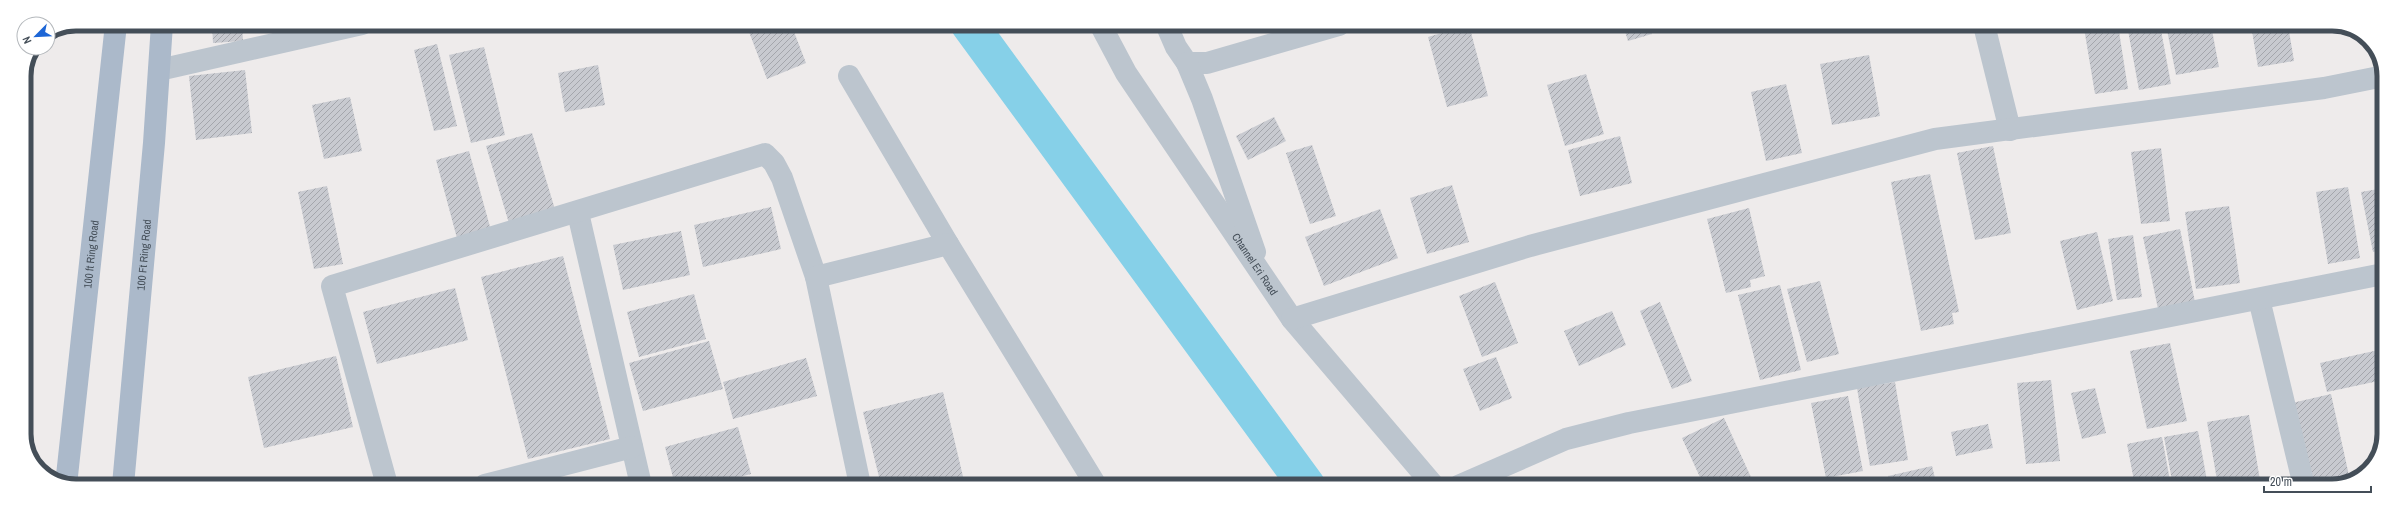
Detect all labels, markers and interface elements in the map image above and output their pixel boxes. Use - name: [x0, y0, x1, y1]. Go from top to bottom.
- north arrow: [16, 16, 56, 56]
- text: N: [19, 34, 35, 46]
- street label: 100 Ft Ring Road: [134, 219, 154, 291]
- street label: 100 ft Ring Road: [80, 220, 102, 289]
- street label: Channel Eri Road: [1229, 230, 1281, 298]
- scale bar: [2264, 468, 2371, 494]
- text: 20 m: [2270, 474, 2292, 490]

